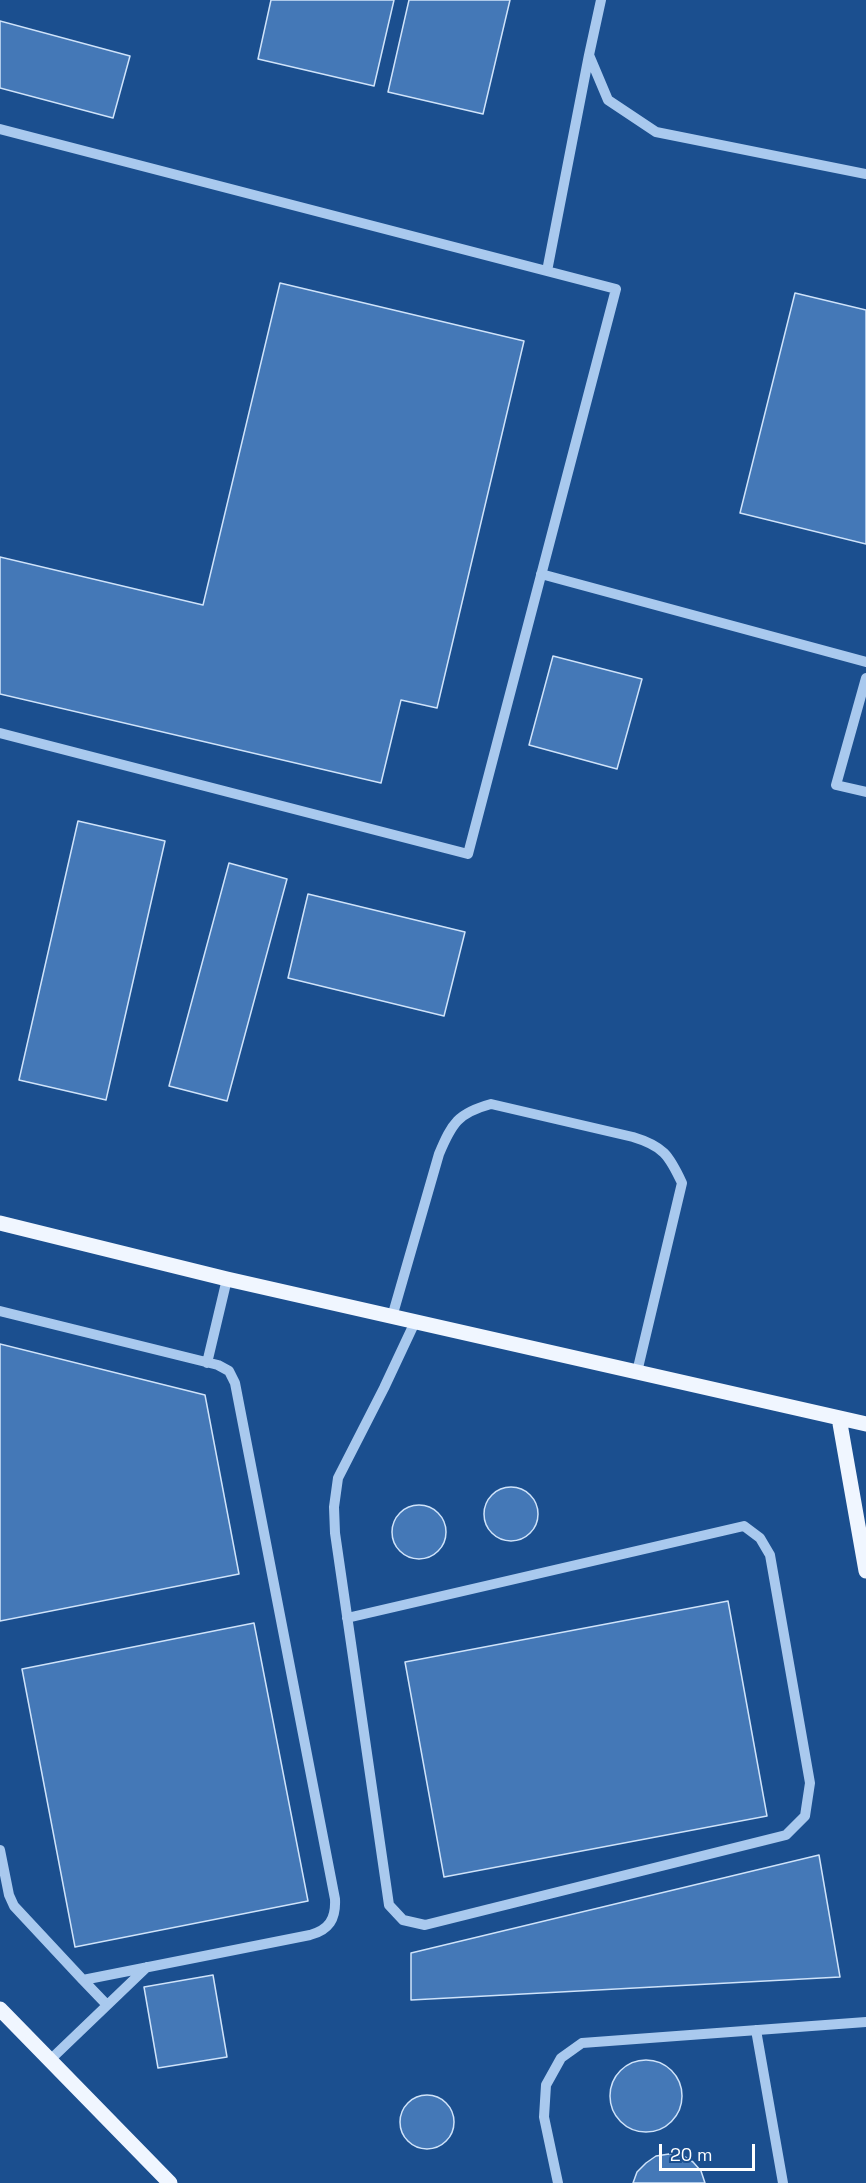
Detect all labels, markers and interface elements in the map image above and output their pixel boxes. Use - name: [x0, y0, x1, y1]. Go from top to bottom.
- scale bar: [662, 2132, 758, 2170]
- text: 20 m: [670, 2143, 713, 2166]

